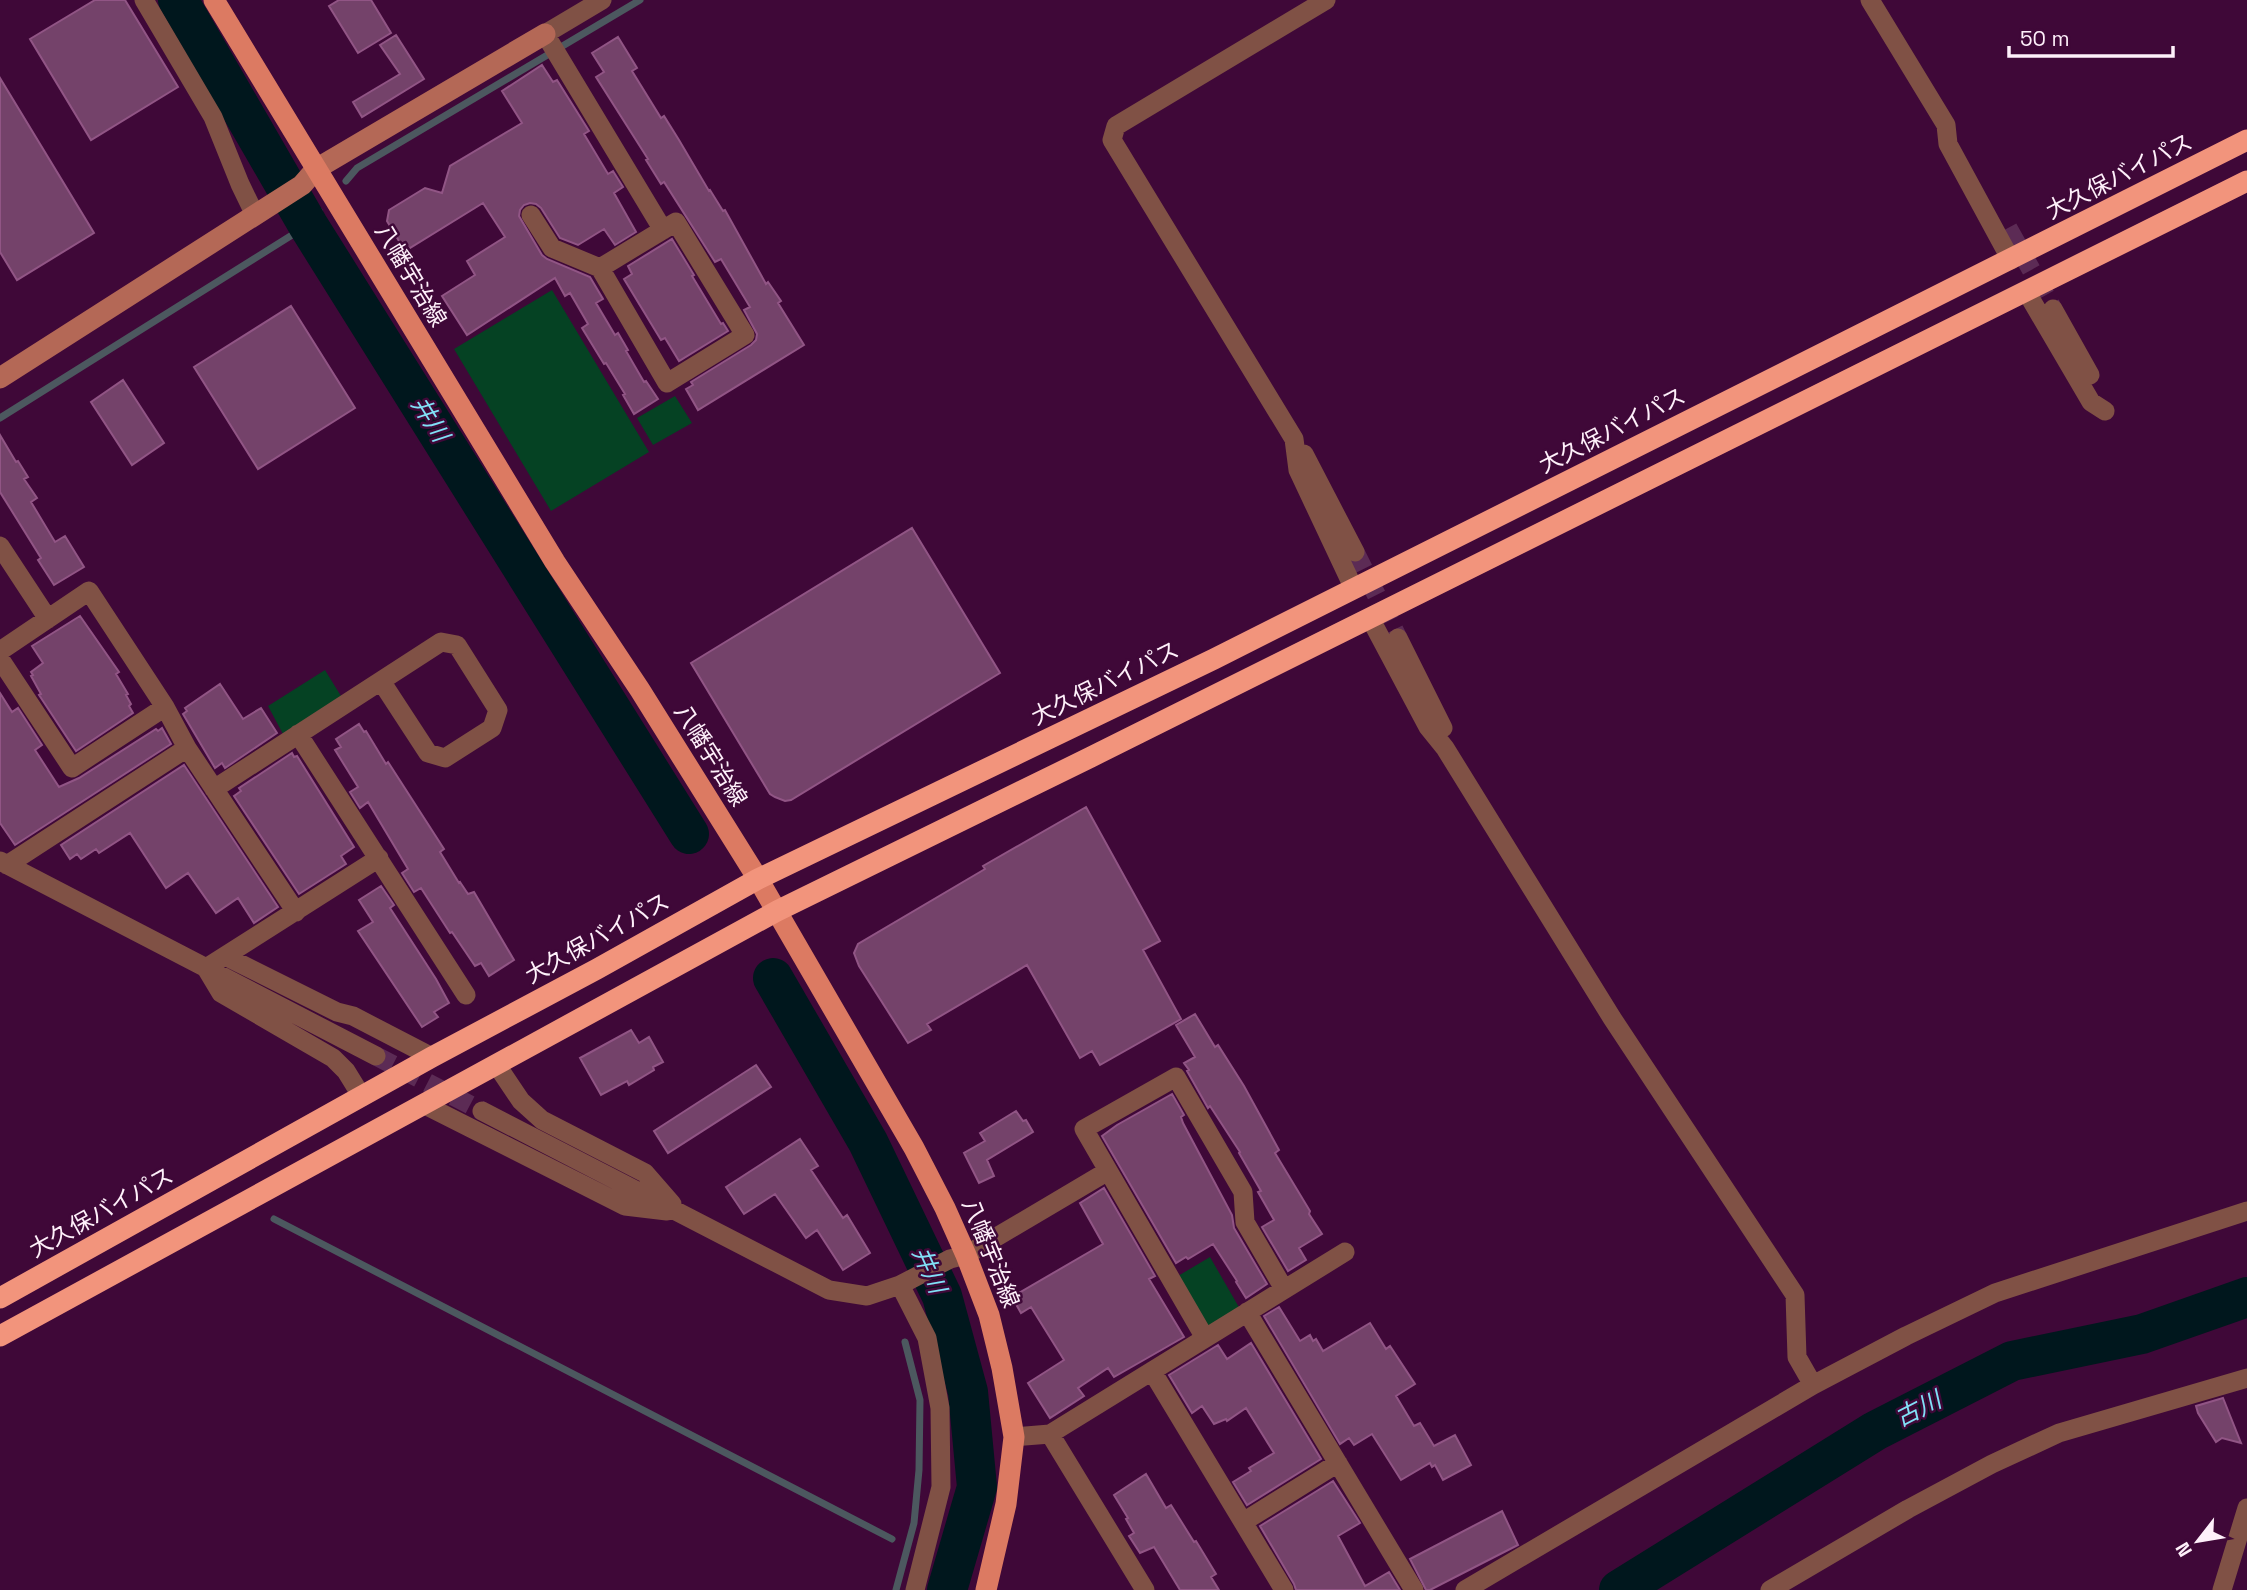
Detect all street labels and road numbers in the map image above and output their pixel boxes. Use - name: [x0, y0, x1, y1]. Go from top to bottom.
- street label: 大久保バイパス: [2041, 126, 2197, 226]
- street label: 八幡宇治線: [369, 218, 453, 332]
- street label: 大久保バイパス: [1534, 380, 1690, 480]
- street label: 大久保バイパス: [1026, 634, 1184, 732]
- street label: 八幡宇治線: [668, 698, 754, 812]
- street label: 大久保バイパス: [520, 886, 674, 990]
- street label: 大久保バイパス: [24, 1160, 178, 1264]
- street label: 八幡宇治線: [956, 1194, 1026, 1312]

